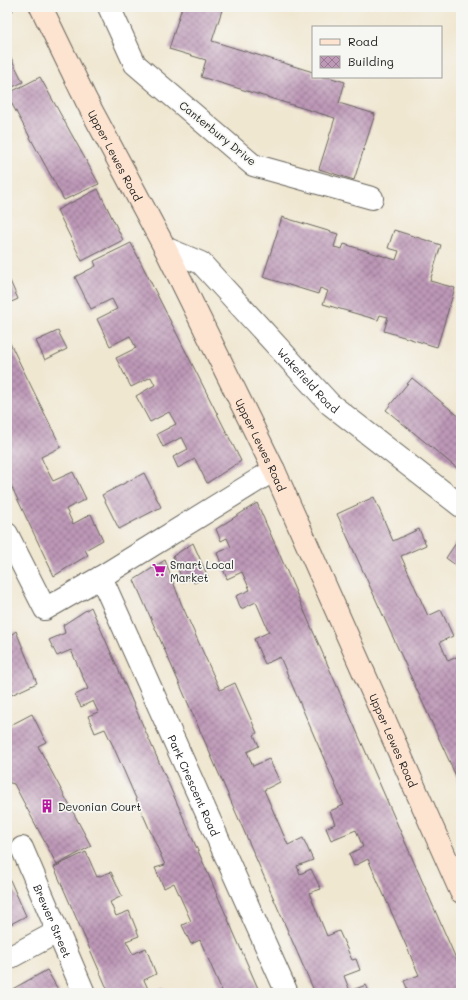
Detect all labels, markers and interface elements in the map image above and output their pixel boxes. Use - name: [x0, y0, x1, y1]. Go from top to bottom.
- legend: [312, 26, 442, 78]
- text: Road: [348, 33, 378, 49]
- text: Building: [348, 53, 394, 69]
- street label: Canterbury Drive: [176, 97, 260, 169]
- street label: Upper Lewes Road: [85, 107, 146, 203]
- street label: Wakefield Road: [274, 344, 343, 416]
- street label: Upper Lewes Road: [232, 396, 290, 493]
- place label: Smart Local Market: [170, 557, 234, 585]
- supermarket icon: Smart Local Market: [151, 562, 167, 578]
- street label: Upper Lewes Road: [366, 691, 421, 790]
- street label: Park Crescent Road: [165, 732, 223, 838]
- building icon: Devonian Court: [39, 798, 55, 814]
- place label: Devonian Court: [58, 799, 142, 814]
- street label: Brewer Street: [31, 882, 75, 960]

